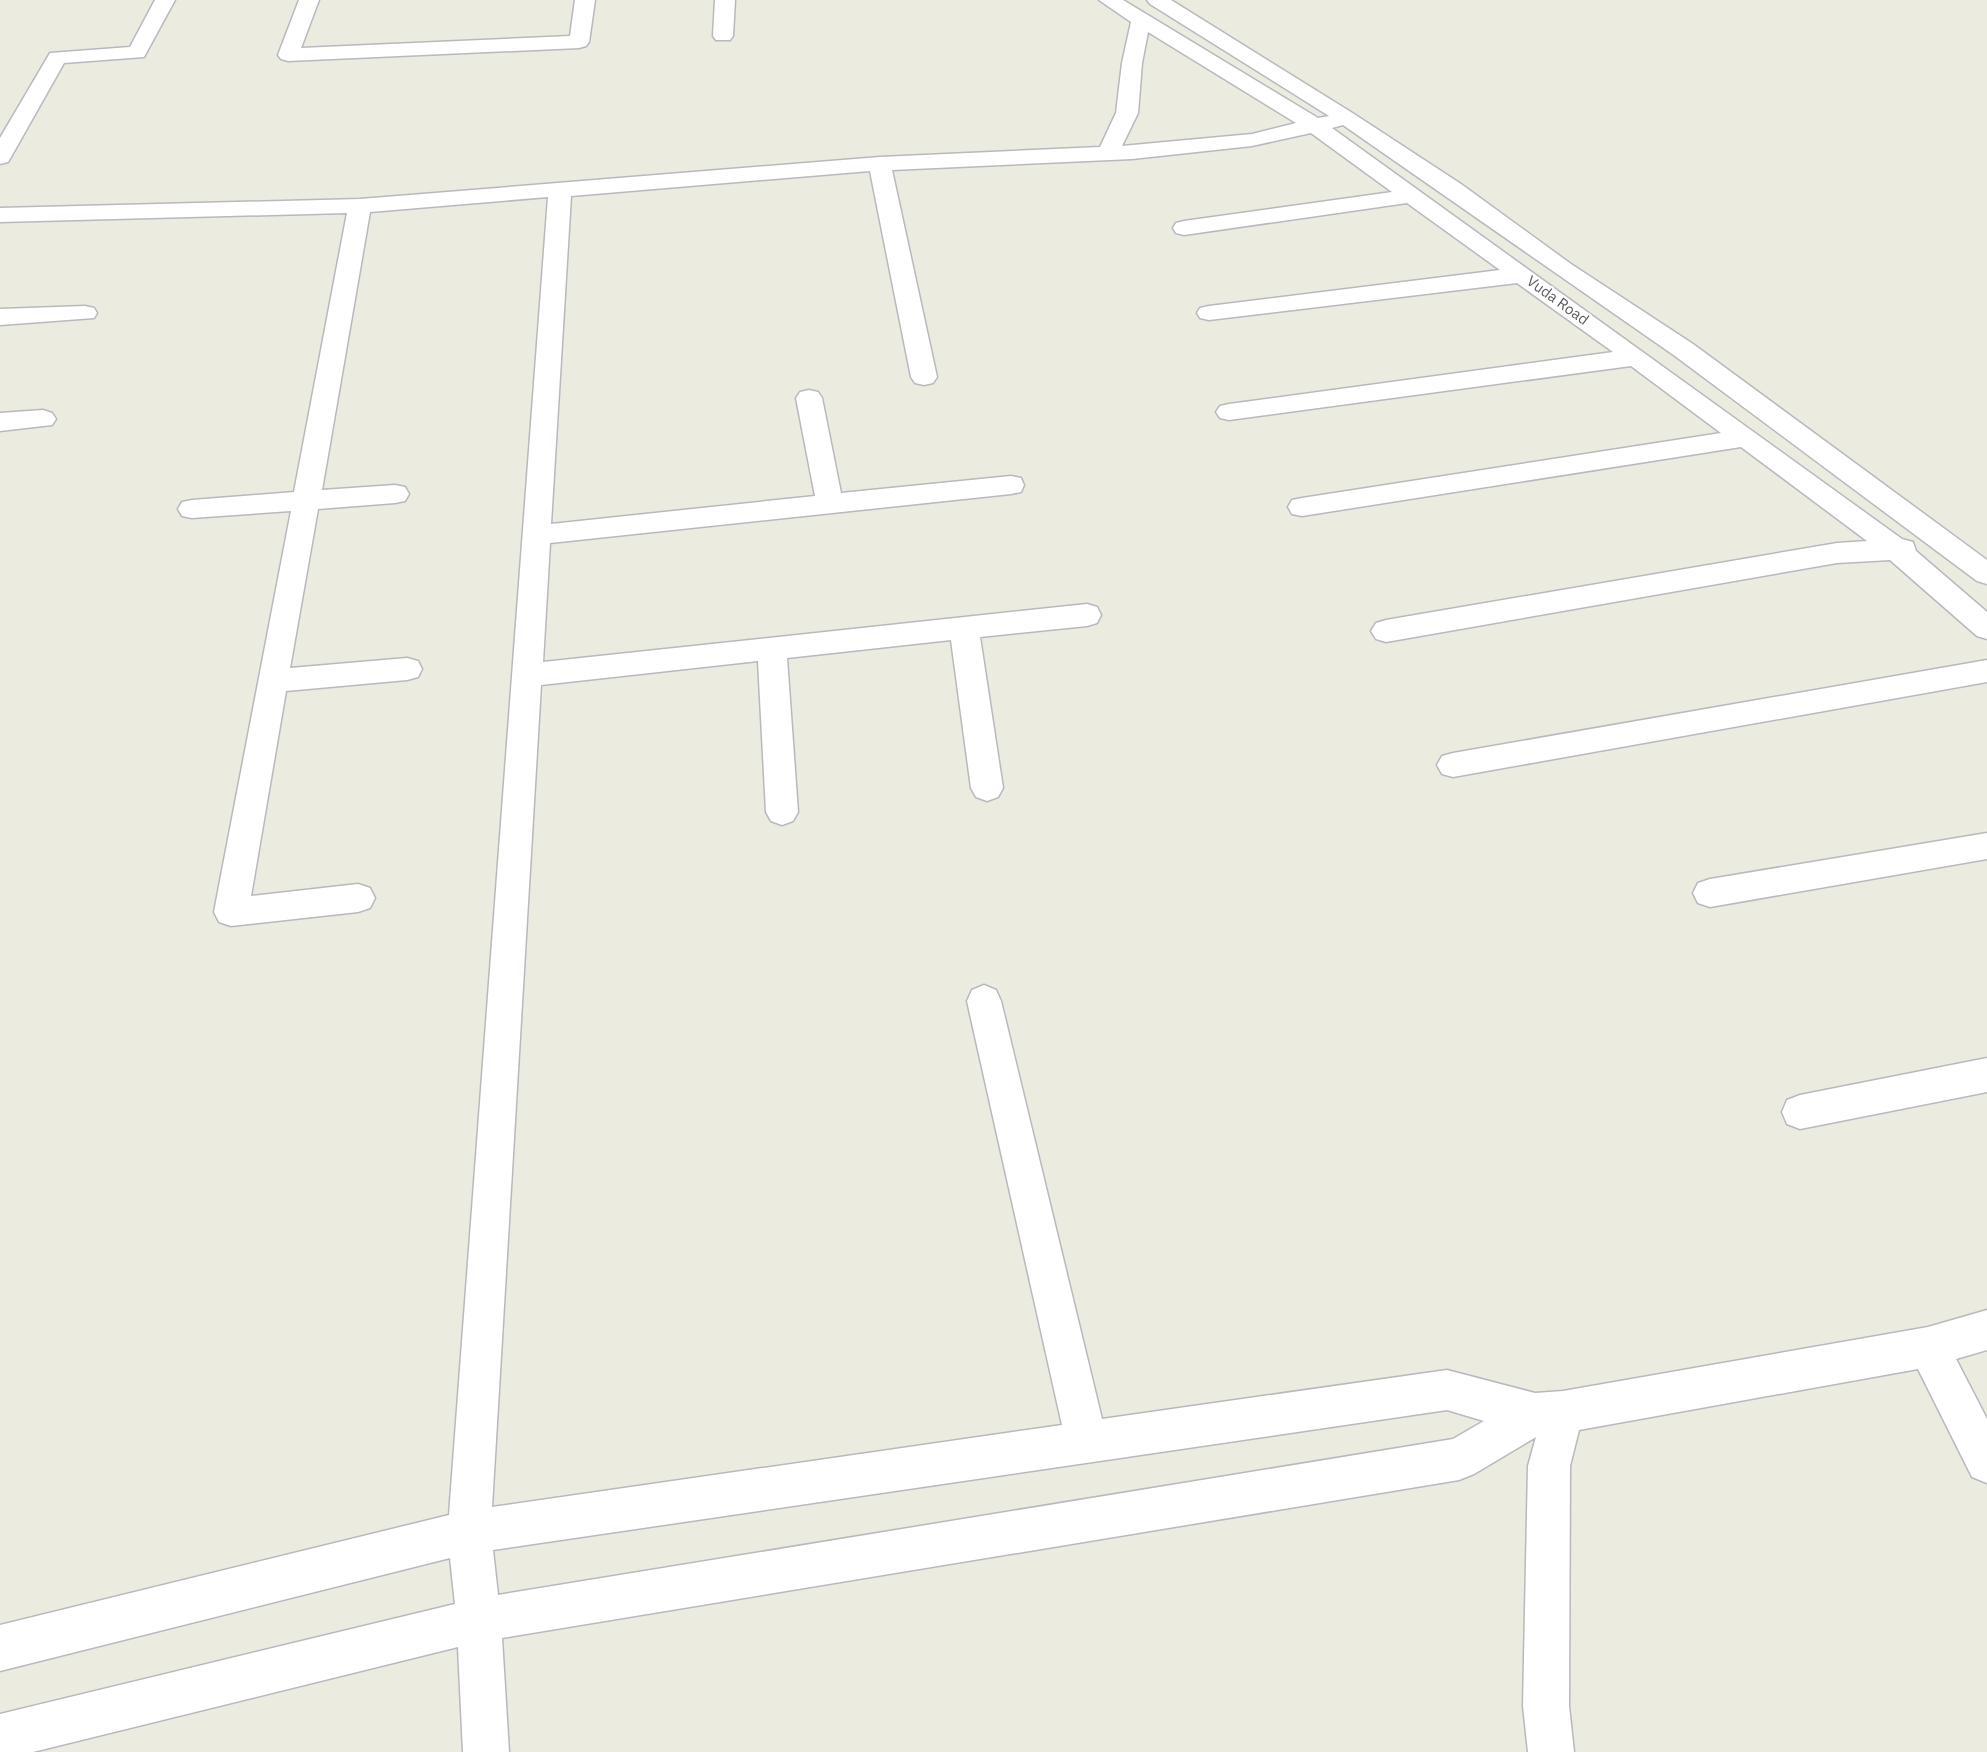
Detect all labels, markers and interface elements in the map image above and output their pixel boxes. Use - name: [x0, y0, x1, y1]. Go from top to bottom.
- street label: Vuda Road: [1523, 271, 1593, 329]

